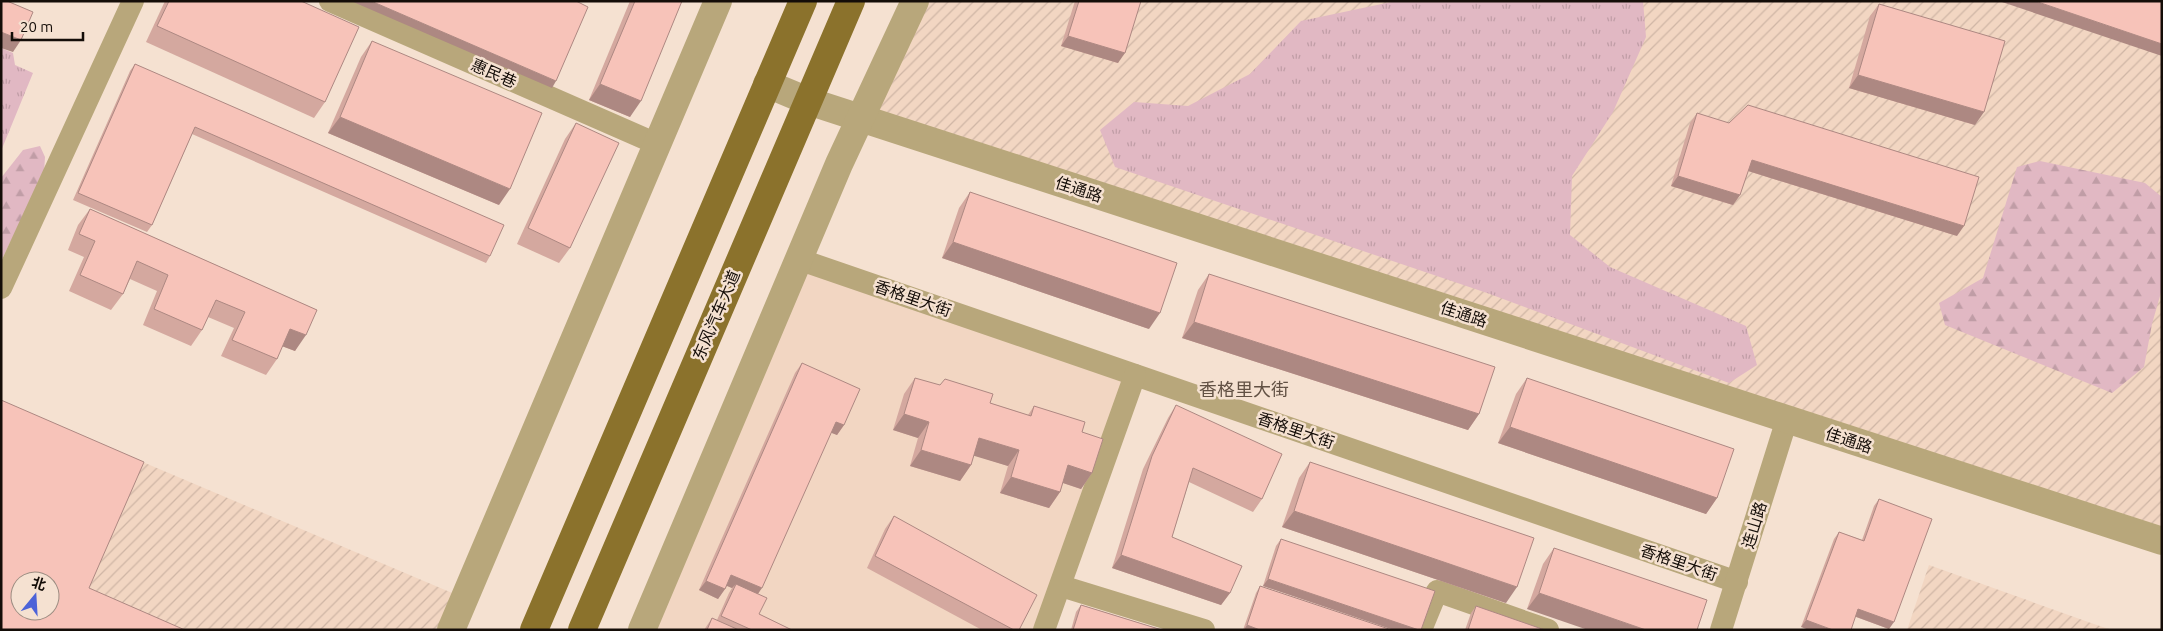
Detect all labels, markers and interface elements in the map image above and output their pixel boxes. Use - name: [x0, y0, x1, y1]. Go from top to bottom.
- scale bar: [12, 10, 84, 42]
- text: 20 m: [20, 18, 53, 35]
- street label: 惠民巷: [468, 55, 520, 91]
- street label: 佳通路: [1053, 173, 1105, 205]
- street label: 东风汽车大道: [689, 267, 743, 363]
- street label: 香格里大街: [872, 276, 954, 320]
- street label: 佳通路: [1438, 298, 1490, 330]
- district label: 香格里大街: [1199, 379, 1289, 399]
- street label: 香格里大街: [1255, 408, 1337, 452]
- street label: 佳通路: [1823, 424, 1875, 456]
- street label: 连山路: [1738, 499, 1770, 551]
- street label: 香格里大街: [1638, 540, 1720, 584]
- north arrow: [10, 571, 60, 621]
- text: 北: [30, 574, 48, 593]

